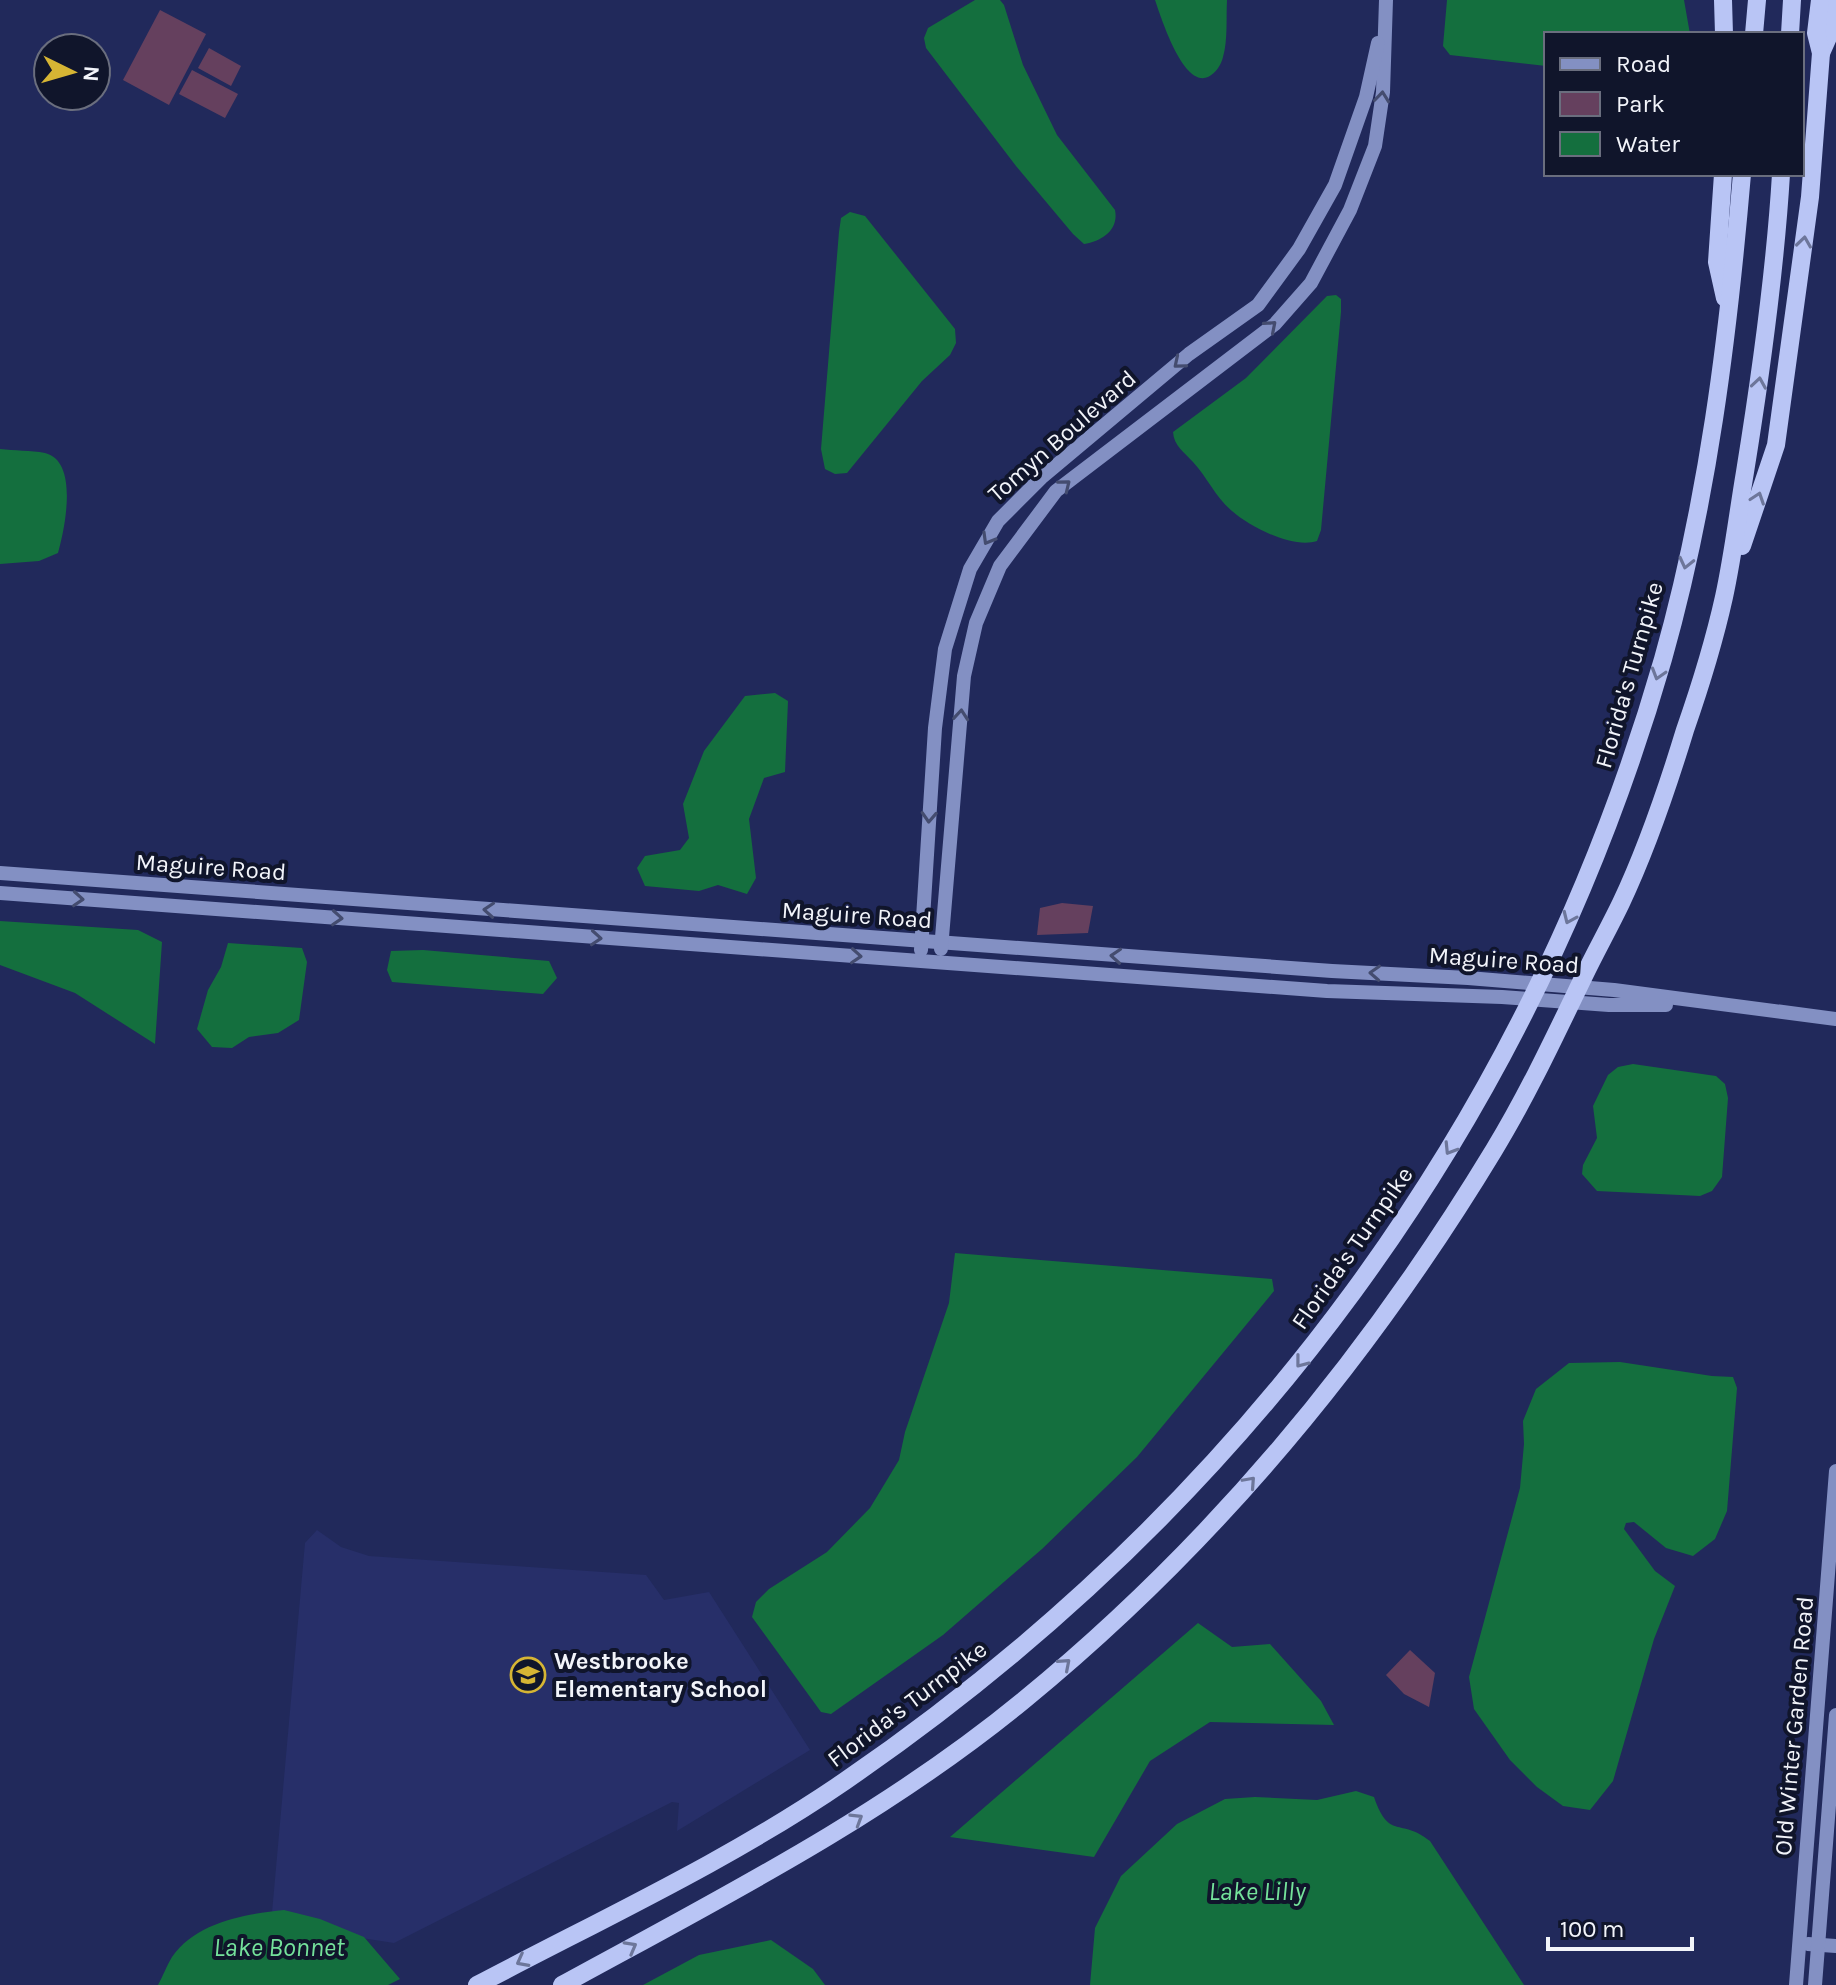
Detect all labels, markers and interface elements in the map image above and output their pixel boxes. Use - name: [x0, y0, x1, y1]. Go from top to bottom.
- north arrow: [32, 32, 112, 112]
- legend: [1544, 32, 1804, 176]
- text: Road: [1616, 50, 1671, 78]
- text: N: [77, 65, 105, 83]
- one-way arrow: [1373, 90, 1390, 103]
- text: Park: [1616, 90, 1665, 118]
- text: Water: [1616, 130, 1680, 158]
- one-way arrow: [1795, 236, 1812, 249]
- one-way arrow: [1262, 321, 1277, 336]
- one-way arrow: [1173, 353, 1188, 368]
- street label: Tomyn Boulevard: [982, 364, 1142, 508]
- one-way arrow: [1750, 376, 1767, 390]
- one-way arrow: [1056, 480, 1071, 494]
- one-way arrow: [1749, 491, 1765, 505]
- one-way arrow: [982, 530, 998, 544]
- one-way arrow: [1679, 555, 1696, 569]
- street label: Florida's Turnpike: [1589, 579, 1669, 771]
- one-way arrow: [1651, 667, 1667, 680]
- one-way arrow: [952, 708, 969, 721]
- one-way arrow: [921, 811, 938, 824]
- street label: Maguire Road: [135, 848, 287, 886]
- one-way arrow: [72, 890, 85, 907]
- street label: Maguire Road: [781, 896, 933, 934]
- one-way arrow: [482, 902, 495, 919]
- one-way arrow: [331, 909, 344, 926]
- one-way arrow: [1563, 910, 1579, 924]
- one-way arrow: [590, 929, 603, 946]
- street label: Maguire Road: [1428, 941, 1580, 979]
- one-way arrow: [850, 947, 863, 964]
- one-way arrow: [1109, 948, 1122, 965]
- one-way arrow: [1368, 965, 1381, 982]
- one-way arrow: [1444, 1140, 1459, 1155]
- street label: Florida's Turnpike: [1285, 1161, 1419, 1335]
- one-way arrow: [1296, 1353, 1310, 1368]
- one-way arrow: [1241, 1477, 1255, 1492]
- street label: Old Winter Garden Road: [1769, 1595, 1819, 1857]
- street label: Florida's Turnpike: [822, 1635, 992, 1773]
- place label: Westbrooke Elementary School: [554, 1647, 767, 1703]
- school or university icon: Westbrooke Elementary School: [509, 1656, 547, 1694]
- one-way arrow: [1056, 1659, 1071, 1674]
- one-way arrow: [848, 1814, 863, 1829]
- water label: Lake Lilly: [1208, 1876, 1306, 1907]
- scale bar: [1548, 1901, 1692, 1951]
- text: 100 m: [1560, 1915, 1625, 1943]
- water label: Lake Bonnet: [213, 1932, 346, 1963]
- one-way arrow: [622, 1942, 637, 1957]
- one-way arrow: [516, 1951, 531, 1966]

